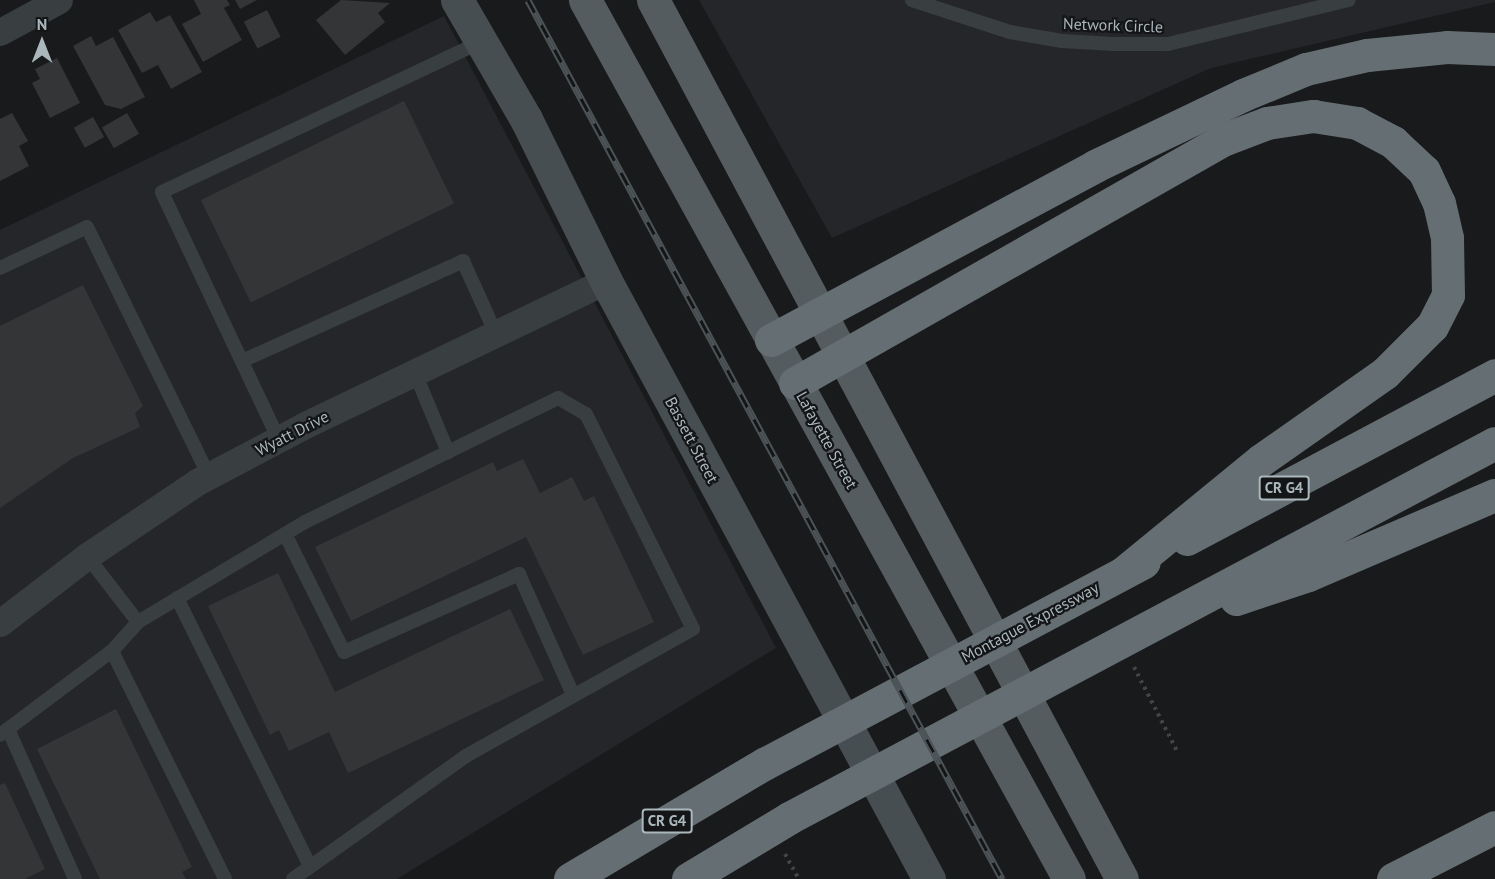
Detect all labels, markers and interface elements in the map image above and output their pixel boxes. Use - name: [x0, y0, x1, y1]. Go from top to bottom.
- north arrow: [12, 12, 72, 72]
- text: N: [37, 14, 47, 34]
- street label: Network Circle: [1062, 14, 1164, 36]
- street label: Lafayette Street: [792, 388, 862, 492]
- street label: Bassett Street: [661, 394, 723, 486]
- street label: Wyatt Drive: [252, 406, 332, 460]
- road number: CR G4: [1258, 476, 1310, 500]
- street label: Montague Expressway: [958, 578, 1102, 666]
- road number: CR G4: [642, 809, 692, 833]

